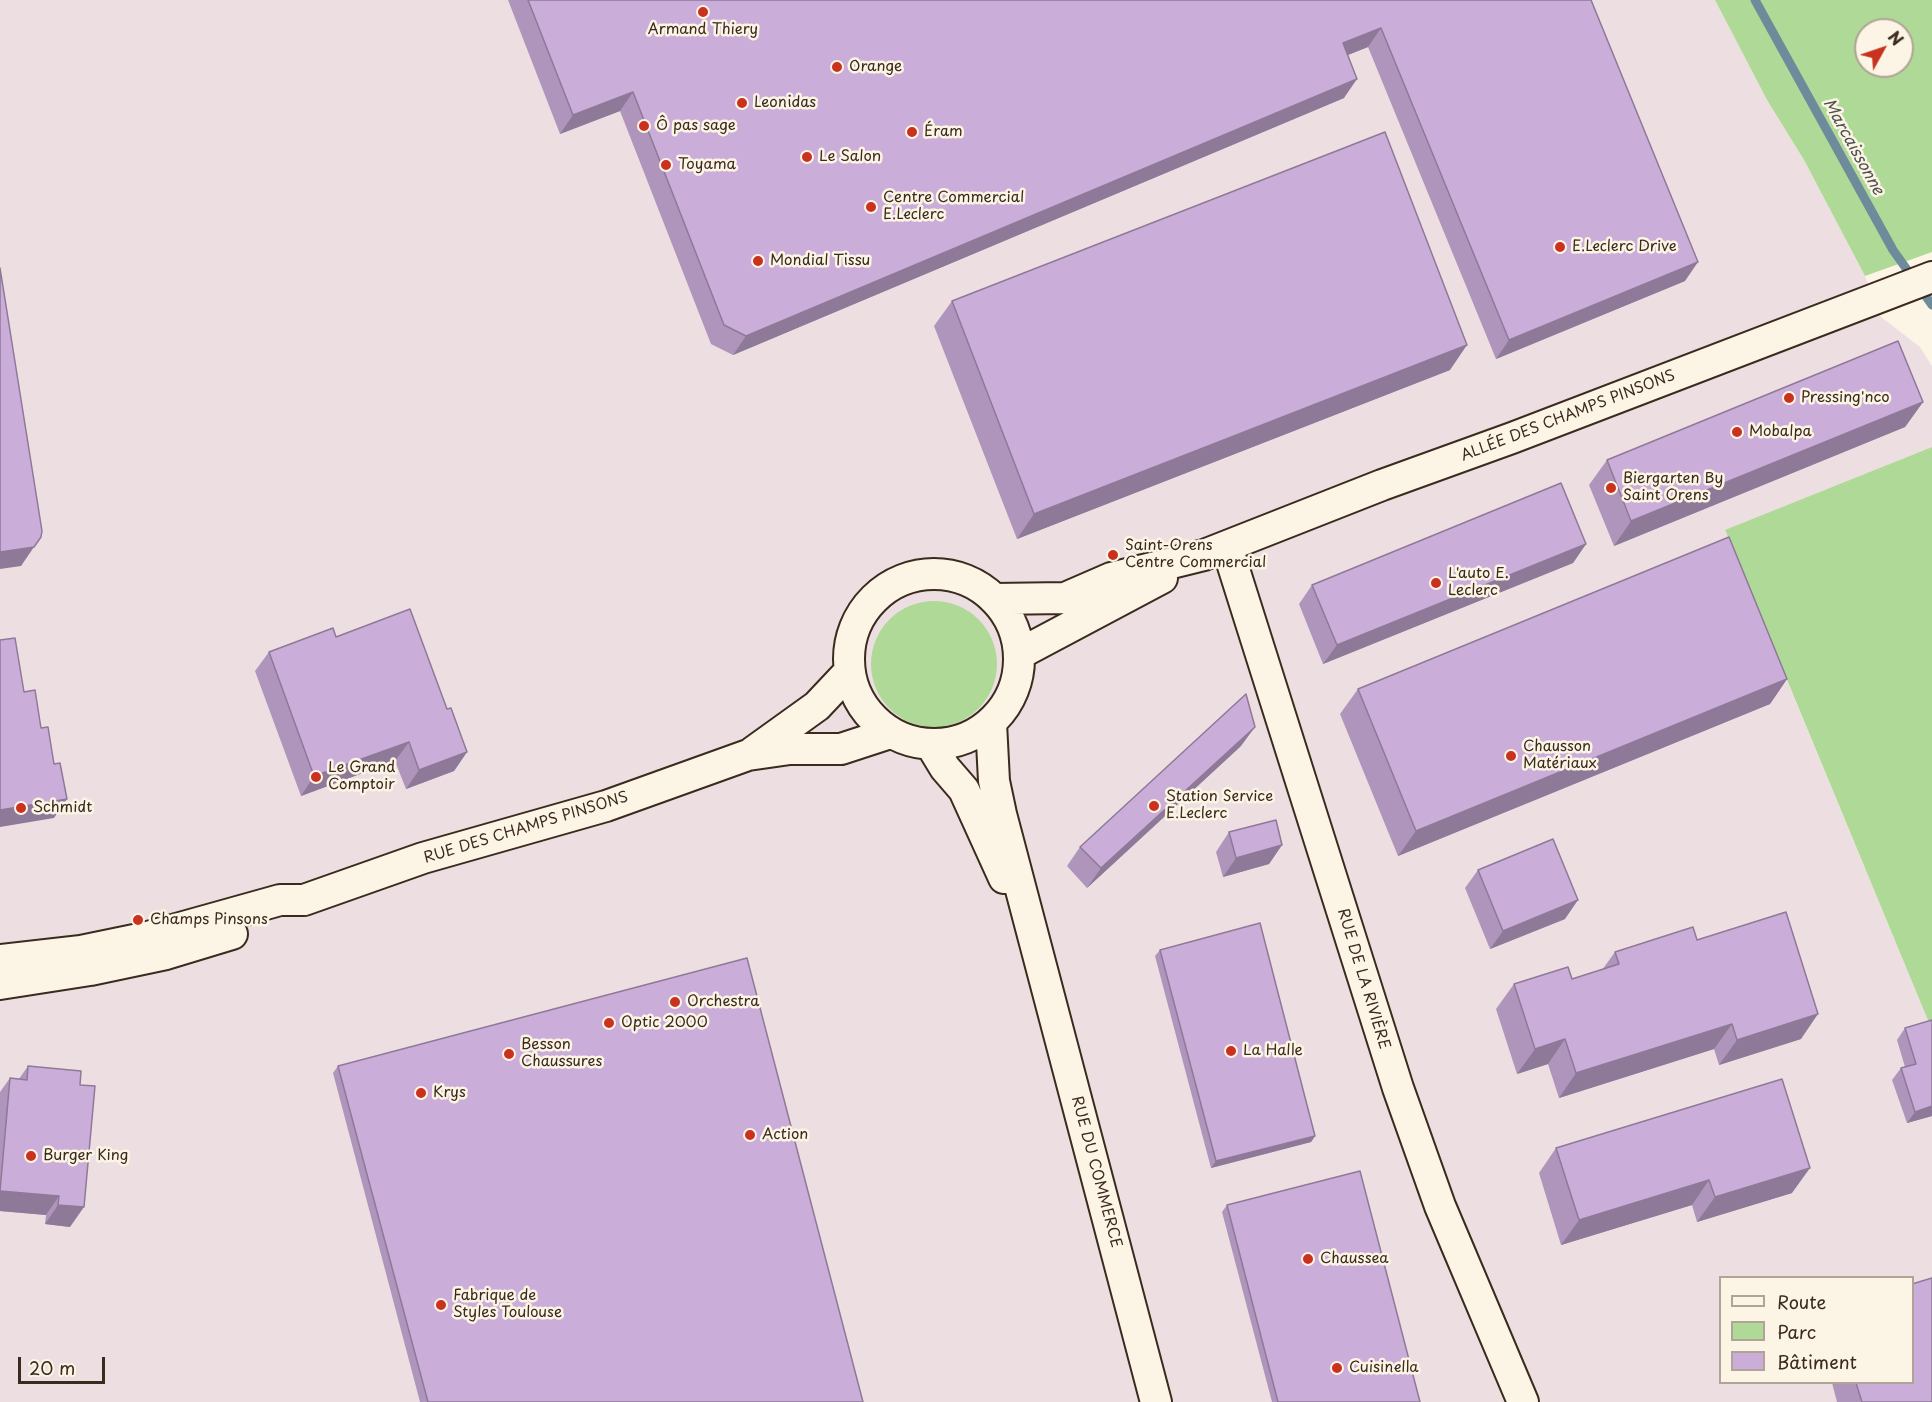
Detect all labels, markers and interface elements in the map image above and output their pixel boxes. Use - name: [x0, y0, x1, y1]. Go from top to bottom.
- marker: Armand Thiery: [696, 5, 710, 19]
- north arrow: [1854, 18, 1914, 78]
- place label: Armand Thiery: [648, 21, 758, 39]
- text: N: [1883, 25, 1910, 50]
- place label: Orange: [849, 58, 902, 76]
- marker: Orange: [830, 60, 844, 74]
- place label: Leonidas: [754, 94, 816, 112]
- water label: Marcaissonne: [1819, 95, 1887, 199]
- marker: Leonidas: [735, 96, 749, 110]
- place label: Ô pas sage: [656, 117, 736, 135]
- marker: Ô pas sage: [637, 119, 651, 133]
- place label: Éram: [924, 123, 963, 141]
- marker: Éram: [905, 125, 919, 139]
- place label: Le Salon: [819, 148, 881, 166]
- marker: Le Salon: [800, 150, 814, 164]
- place label: Toyama: [678, 156, 736, 174]
- marker: Toyama: [659, 158, 673, 172]
- place label: Centre Commercial E.Leclerc: [883, 189, 1024, 224]
- marker: Centre Commercial E.Leclerc: [864, 200, 878, 214]
- place label: E.Leclerc Drive: [1572, 238, 1677, 256]
- marker: E.Leclerc Drive: [1553, 240, 1567, 254]
- place label: Mondial Tissu: [770, 252, 870, 270]
- marker: Mondial Tissu: [751, 254, 765, 268]
- street label: ALLÉE DES CHAMPS PINSONS: [1458, 367, 1678, 465]
- place label: Pressing'nco: [1801, 389, 1890, 407]
- marker: Pressing'nco: [1782, 391, 1796, 405]
- place label: Mobalpa: [1749, 423, 1812, 441]
- marker: Mobalpa: [1730, 425, 1744, 439]
- place label: Biergarten By Saint Orens: [1623, 470, 1723, 505]
- marker: Biergarten By Saint Orens: [1604, 481, 1618, 495]
- place label: Saint-Orens Centre Commercial: [1125, 537, 1266, 572]
- marker: Saint-Orens Centre Commercial: [1106, 548, 1120, 562]
- place label: L'auto E. Leclerc: [1448, 565, 1509, 600]
- marker: L'auto E. Leclerc: [1429, 576, 1443, 590]
- place label: Chausson Matériaux: [1523, 738, 1597, 773]
- marker: Chausson Matériaux: [1504, 749, 1518, 763]
- place label: Le Grand Comptoir: [328, 759, 395, 794]
- marker: Le Grand Comptoir: [309, 770, 323, 784]
- street label: RUE DES CHAMPS PINSONS: [422, 788, 630, 868]
- place label: Station Service E.Leclerc: [1166, 788, 1273, 823]
- place label: Schmidt: [33, 799, 92, 817]
- marker: Station Service E.Leclerc: [1147, 799, 1161, 813]
- marker: Schmidt: [14, 801, 28, 815]
- street label: RUE DE LA RIVIÈRE: [1333, 906, 1393, 1052]
- place label: Champs Pinsons: [150, 911, 268, 929]
- marker: Champs Pinsons: [131, 913, 145, 927]
- place label: Orchestra: [687, 993, 759, 1011]
- marker: Orchestra: [668, 995, 682, 1009]
- place label: Optic 2000: [621, 1014, 708, 1032]
- marker: Optic 2000: [602, 1016, 616, 1030]
- place label: Besson Chaussures: [521, 1036, 602, 1071]
- place label: La Halle: [1243, 1042, 1303, 1060]
- marker: La Halle: [1224, 1044, 1238, 1058]
- marker: Besson Chaussures: [502, 1047, 516, 1061]
- place label: Krys: [433, 1084, 466, 1102]
- marker: Krys: [414, 1086, 428, 1100]
- street label: RUE DU COMMERCE: [1067, 1094, 1125, 1250]
- place label: Action: [762, 1126, 808, 1144]
- marker: Action: [743, 1128, 757, 1142]
- place label: Burger King: [43, 1147, 128, 1165]
- marker: Burger King: [24, 1149, 38, 1163]
- place label: Chaussea: [1320, 1250, 1389, 1268]
- marker: Chaussea: [1301, 1252, 1315, 1266]
- legend: [1719, 1276, 1914, 1384]
- place label: Fabrique de Styles Toulouse: [453, 1287, 562, 1322]
- text: Route: [1777, 1288, 1826, 1315]
- marker: Fabrique de Styles Toulouse: [434, 1298, 448, 1312]
- text: Parc: [1777, 1318, 1816, 1345]
- scale bar: [21, 1345, 108, 1383]
- text: Bâtiment: [1777, 1348, 1857, 1375]
- text: 20 m: [29, 1354, 75, 1381]
- place label: Cuisinella: [1349, 1359, 1419, 1377]
- marker: Cuisinella: [1330, 1361, 1344, 1375]

